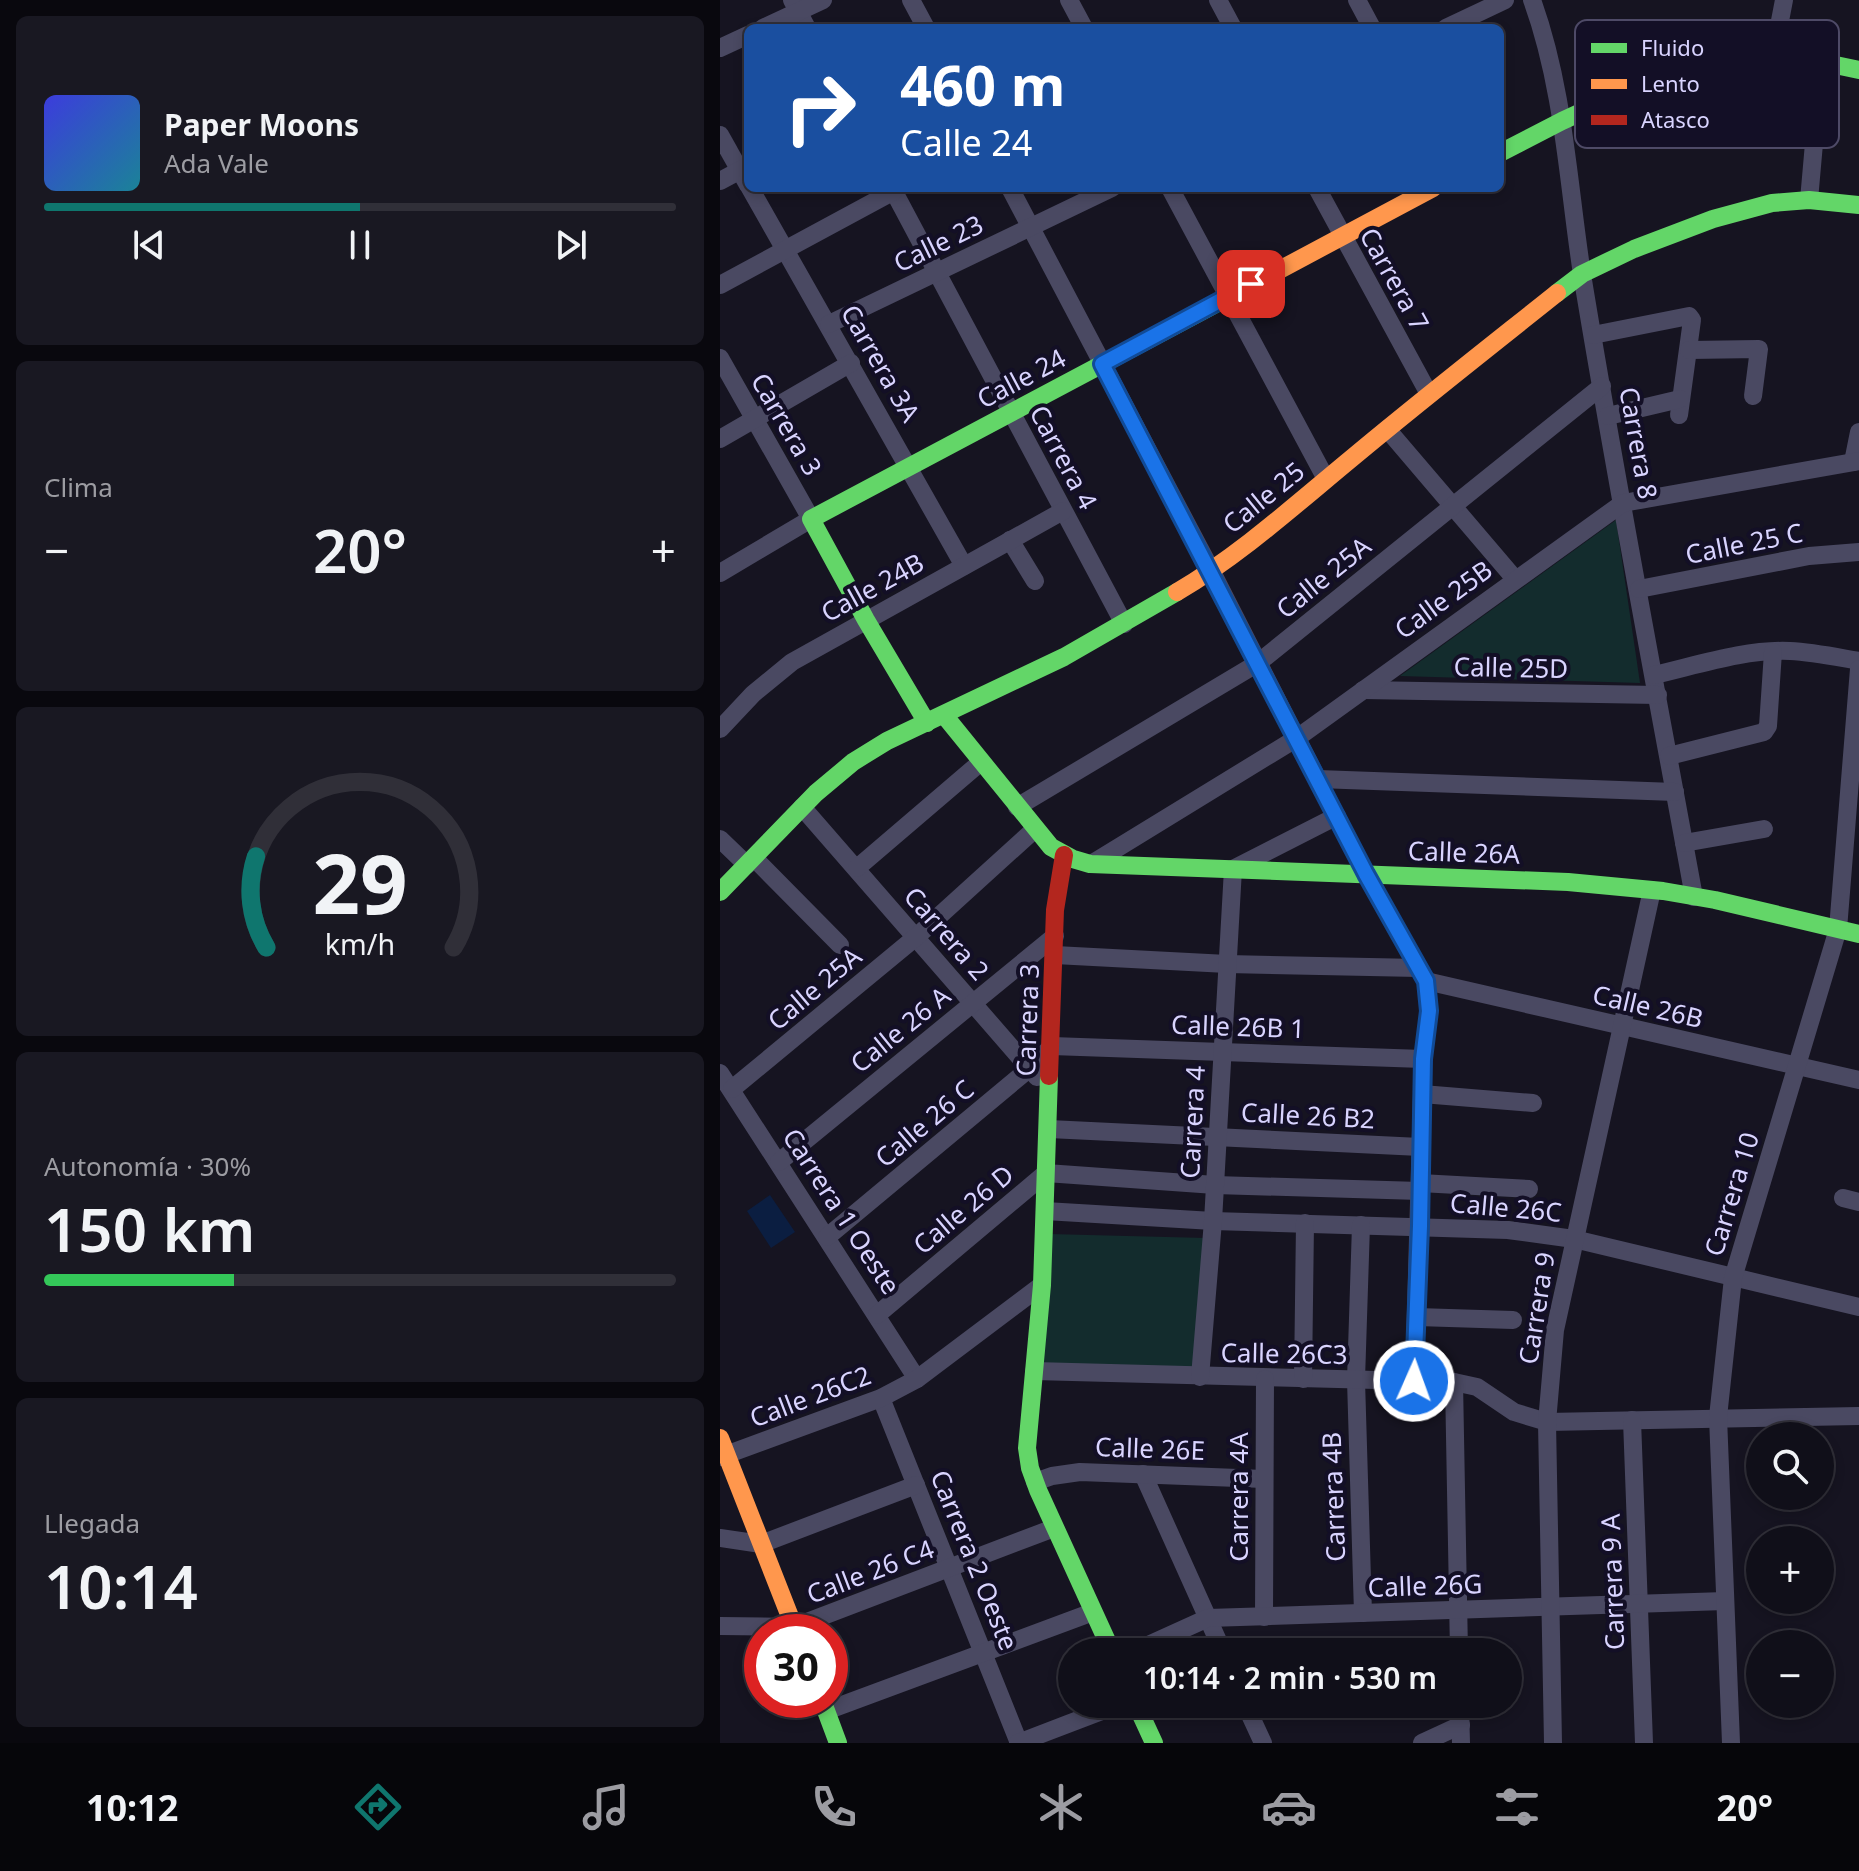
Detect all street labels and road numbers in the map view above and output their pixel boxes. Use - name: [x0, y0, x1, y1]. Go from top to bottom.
- street label: Calle 23: [887, 206, 989, 280]
- street label: Carrera 7: [1352, 221, 1438, 337]
- street label: Carrera 3A: [833, 298, 929, 428]
- street label: Calle 24: [970, 340, 1072, 416]
- street label: Carrera 3: [743, 366, 831, 482]
- street label: Carrera 8: [1611, 384, 1667, 502]
- street label: Carrera 4: [1022, 399, 1106, 515]
- street label: Calle 25: [1215, 453, 1311, 541]
- street label: Calle 25 C: [1682, 514, 1806, 572]
- street label: Calle 25A: [1268, 527, 1378, 626]
- street label: Calle 24B: [814, 544, 930, 630]
- street label: Calle 25B: [1387, 551, 1499, 647]
- street label: Calle 25D: [1453, 648, 1569, 686]
- street label: Calle 26A: [1407, 832, 1521, 872]
- street label: Carrera 2: [896, 879, 998, 987]
- street label: Calle 25A: [759, 938, 869, 1038]
- street label: Carrera 3: [1007, 963, 1047, 1077]
- street label: Calle 26B: [1589, 976, 1707, 1036]
- street label: Calle 26 A: [842, 977, 958, 1080]
- street label: Calle 26B 1: [1170, 1006, 1306, 1046]
- street label: Carrera 4: [1171, 1064, 1213, 1179]
- street label: Calle 26 C: [867, 1071, 981, 1175]
- street label: Calle 26 B2: [1240, 1094, 1376, 1136]
- street label: Carrera 1 Oeste: [775, 1121, 909, 1301]
- street label: Carrera 10: [1695, 1128, 1767, 1260]
- street label: Calle 26 D: [905, 1156, 1021, 1262]
- street label: Calle 26C: [1449, 1184, 1563, 1230]
- street label: Carrera 9: [1509, 1249, 1563, 1367]
- street label: Calle 26C3: [1220, 1334, 1348, 1372]
- street label: Calle 26C2: [744, 1356, 876, 1436]
- street label: Calle 26E: [1094, 1428, 1206, 1468]
- street label: Carrera 4B: [1313, 1431, 1353, 1563]
- street label: Carrera 4A: [1220, 1432, 1256, 1562]
- street label: Carrera 2 Oeste: [922, 1465, 1028, 1655]
- street label: Carrera 9 A: [1592, 1513, 1632, 1651]
- street label: Calle 26 C4: [801, 1530, 939, 1612]
- street label: Calle 26G: [1367, 1565, 1483, 1605]

